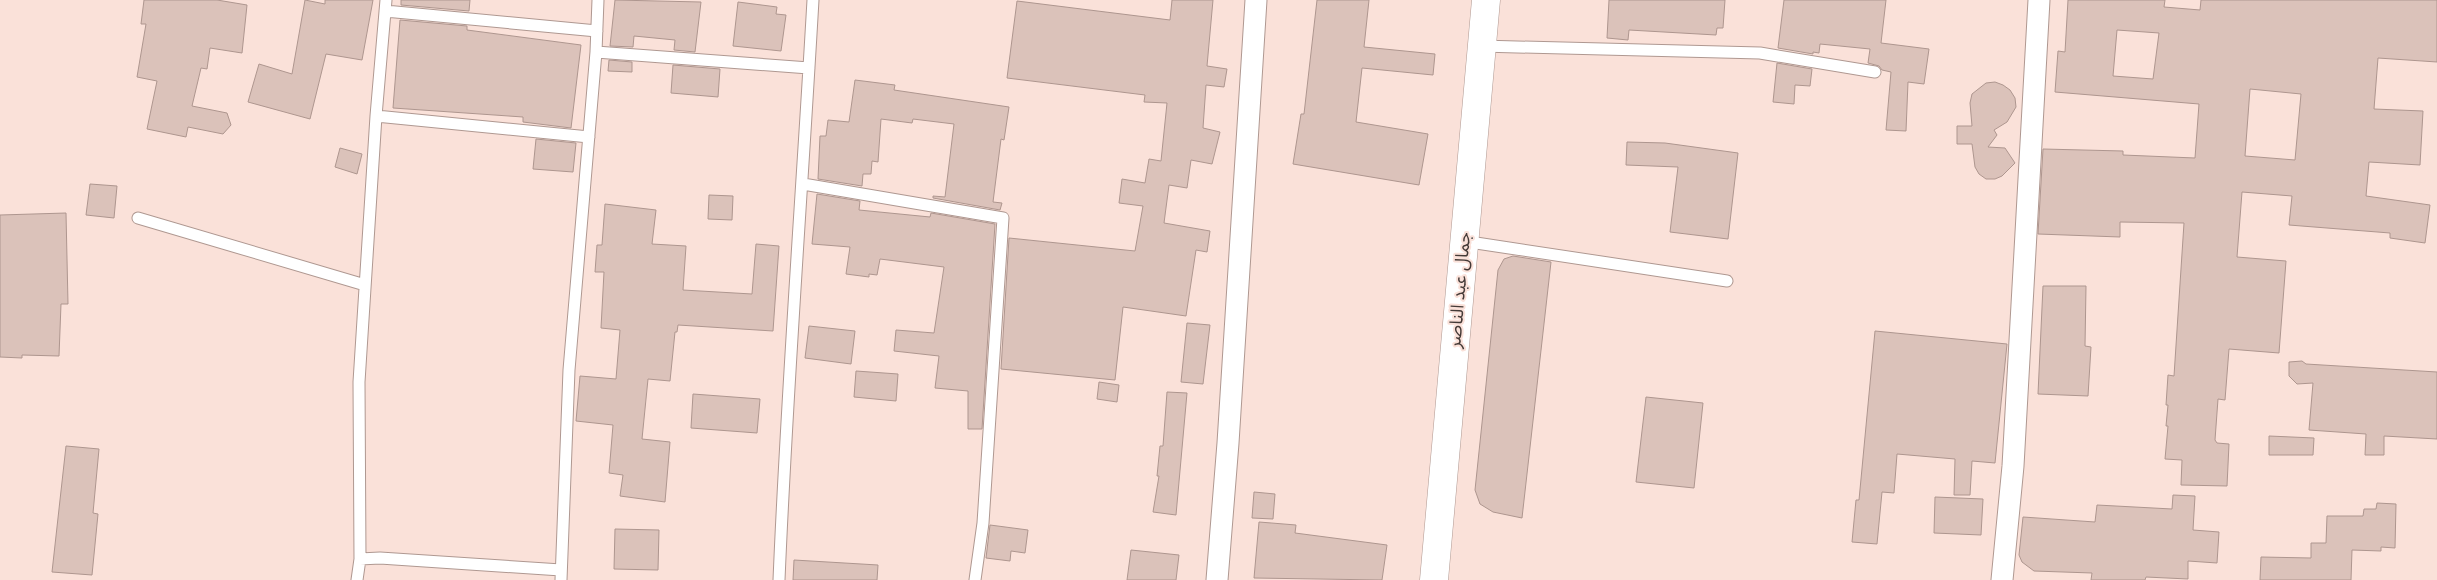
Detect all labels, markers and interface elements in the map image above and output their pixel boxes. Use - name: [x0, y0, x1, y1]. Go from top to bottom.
- street label: جمال عبد الناصر: [1441, 231, 1475, 350]

